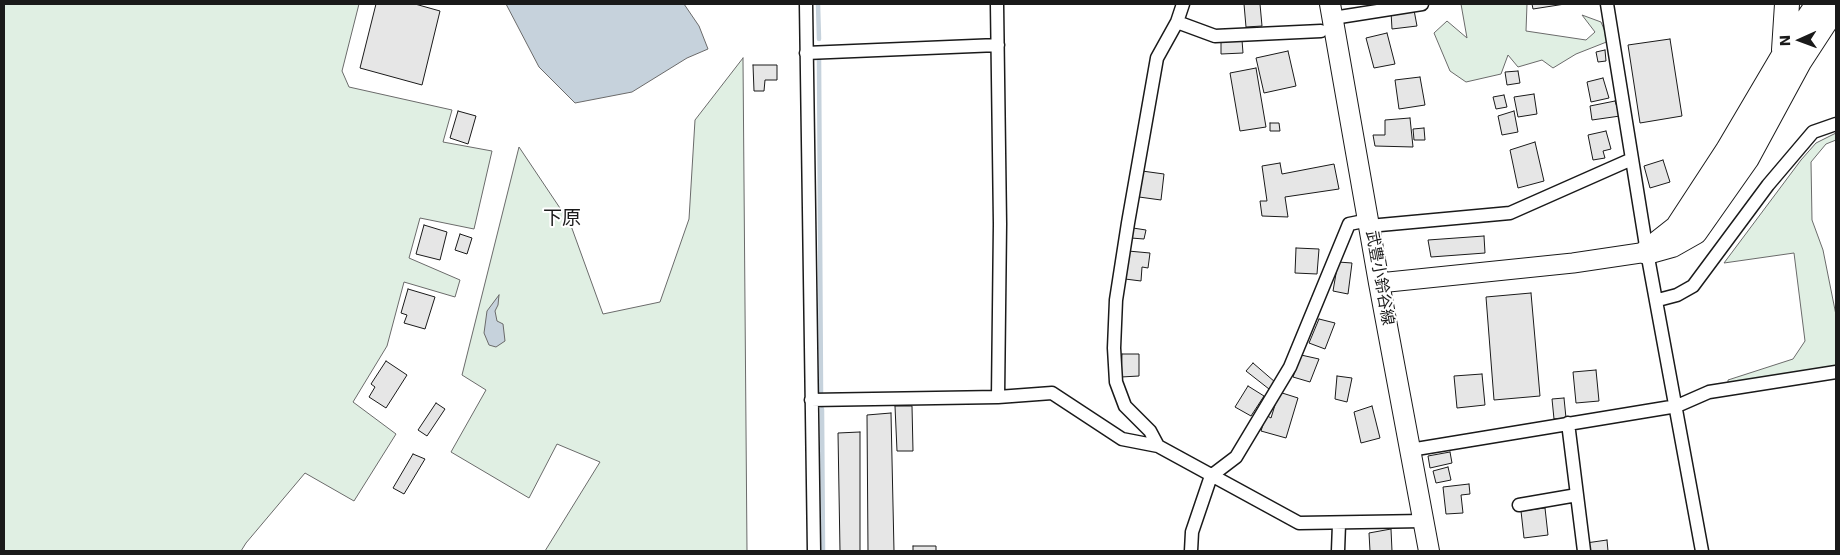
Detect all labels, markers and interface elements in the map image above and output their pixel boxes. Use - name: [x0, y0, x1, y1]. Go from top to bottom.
- north arrow: [1775, 15, 1825, 65]
- text: N: [1777, 34, 1793, 47]
- district label: 下原: [543, 208, 581, 230]
- street label: 武豊小鈴谷線: [1361, 229, 1397, 327]

